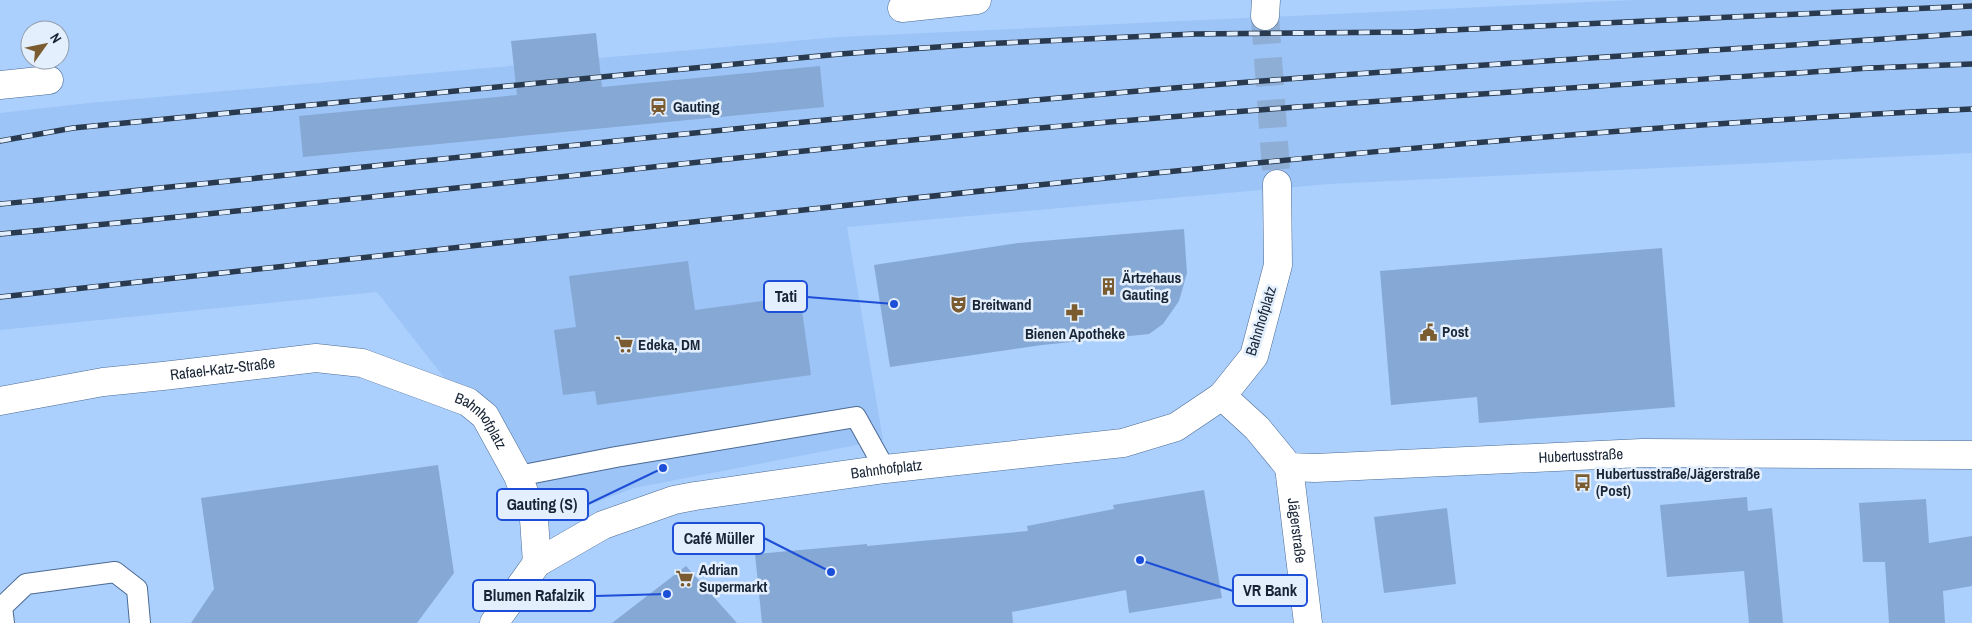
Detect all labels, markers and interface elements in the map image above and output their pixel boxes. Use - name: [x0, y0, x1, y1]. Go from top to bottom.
- north arrow: [20, 20, 70, 70]
- text: N: [46, 30, 66, 46]
- place label: Gauting: [673, 96, 720, 117]
- station icon: Gauting: [649, 97, 669, 117]
- place label: Ärtzehaus Gauting: [1122, 267, 1182, 305]
- building icon: Ärtzehaus Gauting: [1098, 277, 1118, 297]
- callout: Tati: [764, 281, 807, 312]
- street label: Bahnhofplatz: [1240, 283, 1281, 358]
- text: Tati: [775, 285, 797, 307]
- place label: Breitwand: [972, 294, 1031, 315]
- theatre icon: Breitwand: [948, 295, 968, 315]
- pharmacy icon: Bienen Apotheke: [1065, 303, 1085, 323]
- place label: Post: [1442, 321, 1469, 342]
- public building icon: Post: [1418, 322, 1438, 342]
- place label: Bienen Apotheke: [1025, 323, 1125, 344]
- place label: Edeka, DM: [638, 334, 700, 355]
- supermarket icon: Edeka, DM: [614, 335, 634, 355]
- street label: Rafael-Katz-Straße: [169, 352, 276, 385]
- street label: Bahnhofplatz: [452, 387, 512, 453]
- street label: Hubertusstraße: [1538, 443, 1624, 468]
- street label: Bahnhofplatz: [849, 454, 923, 484]
- place label: Hubertusstraße/Jägerstraße (Post): [1596, 463, 1760, 501]
- bus stop icon: Hubertusstraße/Jägerstraße (Post): [1572, 473, 1592, 493]
- callout: Gauting (S): [497, 489, 588, 520]
- text: Gauting (S): [507, 493, 577, 515]
- street label: Jägerstraße: [1283, 497, 1312, 564]
- callout: Café Müller: [673, 523, 764, 554]
- text: Café Müller: [684, 527, 755, 549]
- place label: Adrian Supermarkt: [699, 559, 767, 597]
- supermarket icon: Adrian Supermarkt: [675, 569, 695, 589]
- callout: VR Bank: [1233, 575, 1307, 606]
- text: VR Bank: [1243, 579, 1298, 601]
- callout: Blumen Rafalzik: [473, 580, 595, 611]
- text: Blumen Rafalzik: [483, 584, 585, 606]

